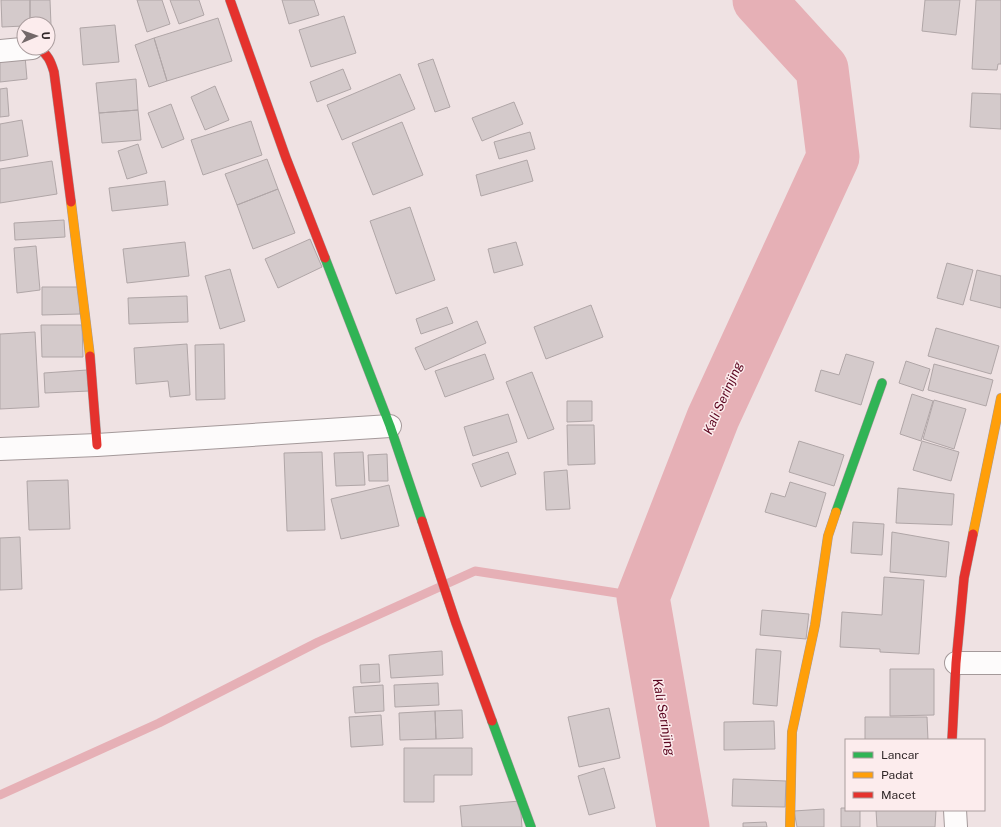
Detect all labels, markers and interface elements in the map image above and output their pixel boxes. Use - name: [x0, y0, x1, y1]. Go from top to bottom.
- north arrow: [16, 16, 56, 56]
- text: U: [40, 31, 52, 40]
- water label: Kali Serinjing: [700, 359, 746, 437]
- water label: Kali Serinjing: [650, 677, 678, 757]
- legend: [845, 739, 985, 811]
- text: Lancar: [881, 748, 919, 762]
- text: Padat: [881, 768, 914, 782]
- text: Macet: [881, 788, 916, 802]

